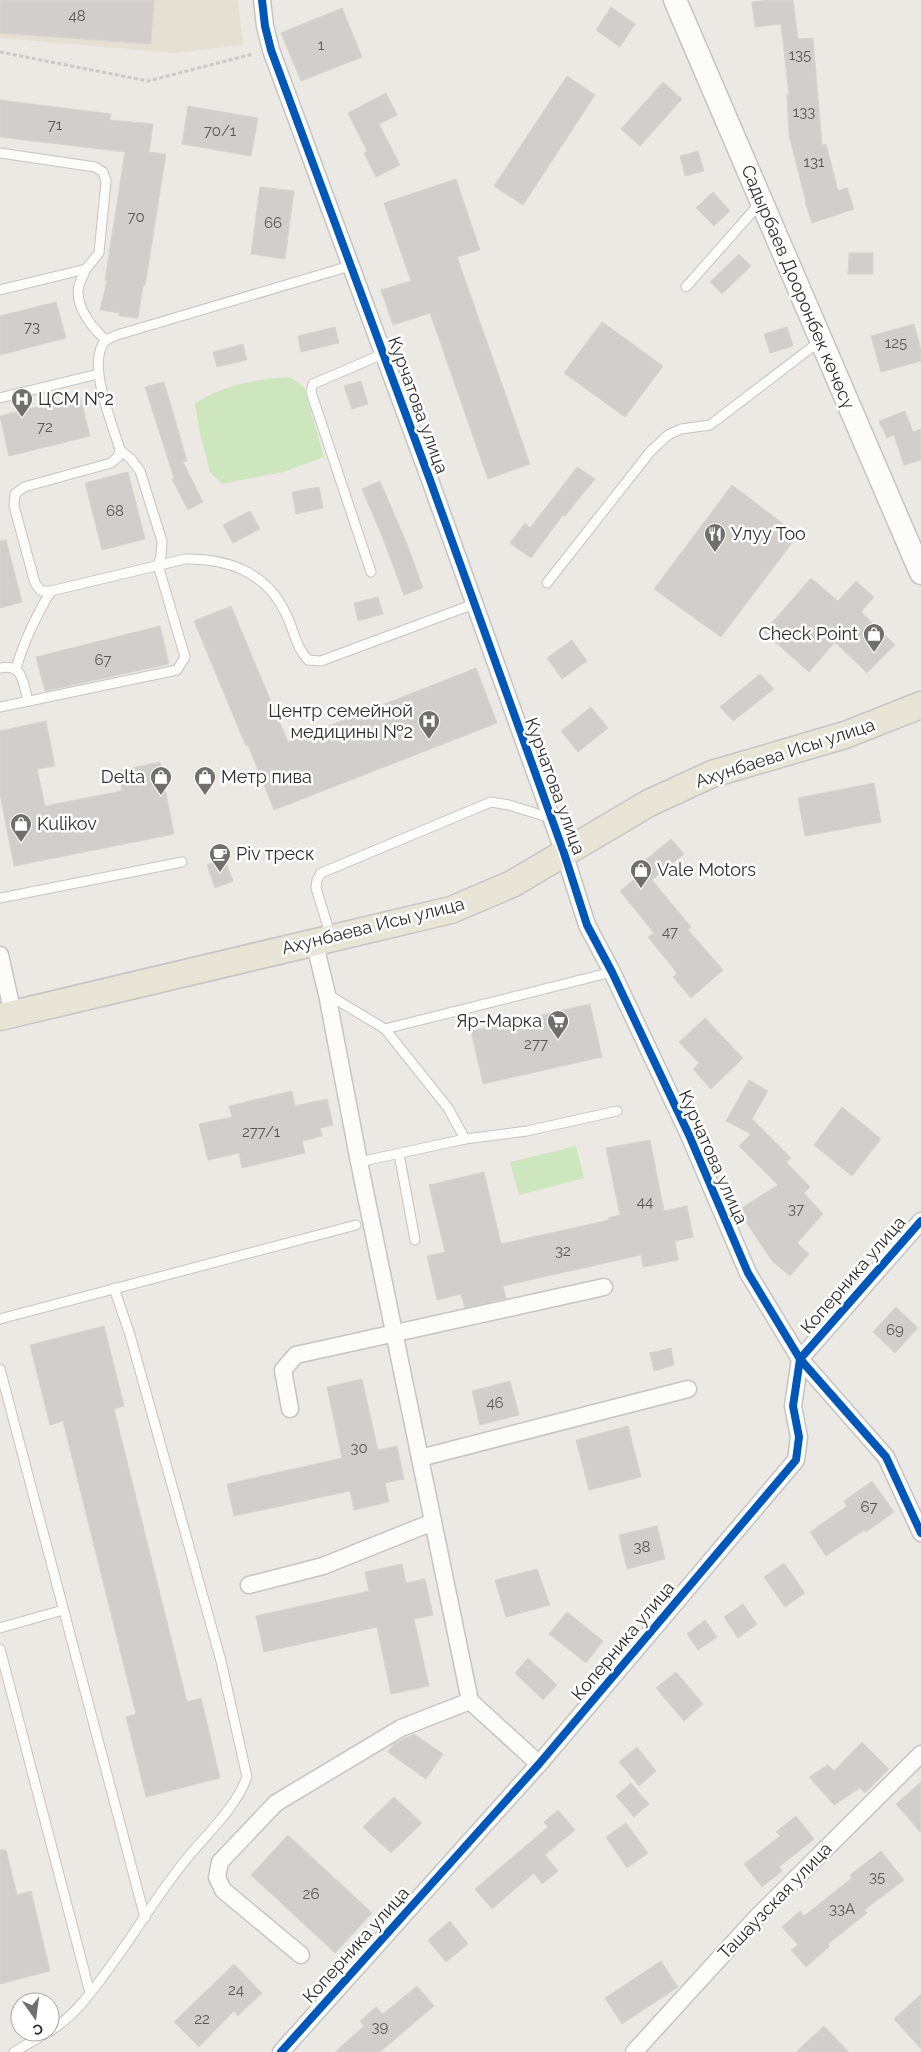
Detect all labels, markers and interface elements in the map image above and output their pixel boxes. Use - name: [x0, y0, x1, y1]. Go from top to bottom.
- house number: 48: [68, 7, 86, 25]
- house number: 1: [318, 36, 325, 54]
- house number: 135: [789, 46, 811, 64]
- house number: 133: [793, 103, 815, 121]
- house number: 71: [48, 116, 63, 134]
- house number: 70/1: [204, 122, 237, 140]
- house number: 131: [804, 153, 825, 171]
- street label: Садырбаев Дооронбек көчөсү: [737, 162, 860, 412]
- house number: 70: [127, 208, 145, 226]
- house number: 66: [264, 214, 282, 232]
- house number: 73: [24, 318, 40, 336]
- street label: Курчатова улица: [384, 333, 453, 476]
- house number: 125: [885, 334, 907, 352]
- hospital icon: ЦСМ №2: [10, 387, 34, 418]
- place label: ЦСМ №2: [38, 388, 114, 409]
- house number: 72: [37, 418, 53, 436]
- house number: 68: [106, 502, 124, 520]
- restaurant icon: Улуу Тоо: [703, 522, 727, 553]
- place label: Улуу Тоо: [731, 523, 806, 544]
- shop icon: Check Point: [862, 622, 886, 653]
- place label: Check Point: [758, 623, 858, 644]
- house number: 67: [94, 651, 112, 669]
- place label: Центр семейной медицины №2: [268, 700, 413, 742]
- hospital icon: Центр семейной медицины №2: [417, 709, 441, 740]
- street label: Курчатова улица: [521, 714, 590, 857]
- street label: Ахунбаева Исы улица: [692, 714, 877, 792]
- shop icon: Delta: [149, 765, 173, 796]
- shop icon: Метр пива: [193, 765, 217, 796]
- place label: Delta: [101, 766, 145, 787]
- place label: Метр пива: [221, 766, 312, 787]
- shop icon: Kulikov: [9, 812, 33, 843]
- place label: Kulikov: [37, 813, 97, 834]
- cafe icon: Piv треск: [208, 842, 232, 873]
- place label: Piv треск: [236, 843, 314, 864]
- shop icon: Vale Motors: [629, 858, 653, 889]
- place label: Vale Motors: [657, 859, 756, 880]
- street label: Ахунбаева Исы улица: [279, 893, 466, 958]
- house number: 47: [662, 923, 678, 941]
- supermarket icon: Яр-Марка: [546, 1009, 570, 1040]
- place label: Яр-Марка: [456, 1010, 542, 1031]
- house number: 277: [524, 1035, 548, 1053]
- street label: Курчатова улица: [675, 1087, 752, 1227]
- house number: 277/1: [242, 1123, 281, 1141]
- house number: 44: [637, 1193, 653, 1211]
- house number: 37: [788, 1200, 804, 1218]
- street label: Коперника улица: [796, 1212, 909, 1338]
- house number: 32: [555, 1242, 571, 1260]
- house number: 69: [886, 1321, 904, 1339]
- house number: 46: [486, 1394, 504, 1412]
- house number: 30: [350, 1439, 368, 1457]
- house number: 67: [860, 1498, 878, 1516]
- house number: 38: [634, 1538, 651, 1556]
- street label: Коперника улица: [567, 1577, 678, 1704]
- street label: Ташаузская улица: [714, 1838, 836, 1963]
- house number: 35: [869, 1868, 885, 1886]
- street label: Коперника улица: [298, 1882, 413, 2007]
- house number: 26: [303, 1885, 319, 1903]
- house number: 33А: [829, 1900, 855, 1918]
- house number: 24: [228, 1981, 244, 1999]
- north arrow: [10, 1992, 60, 2042]
- house number: 22: [194, 2010, 210, 2028]
- house number: 39: [372, 2018, 389, 2036]
- text: С: [31, 2021, 45, 2039]

